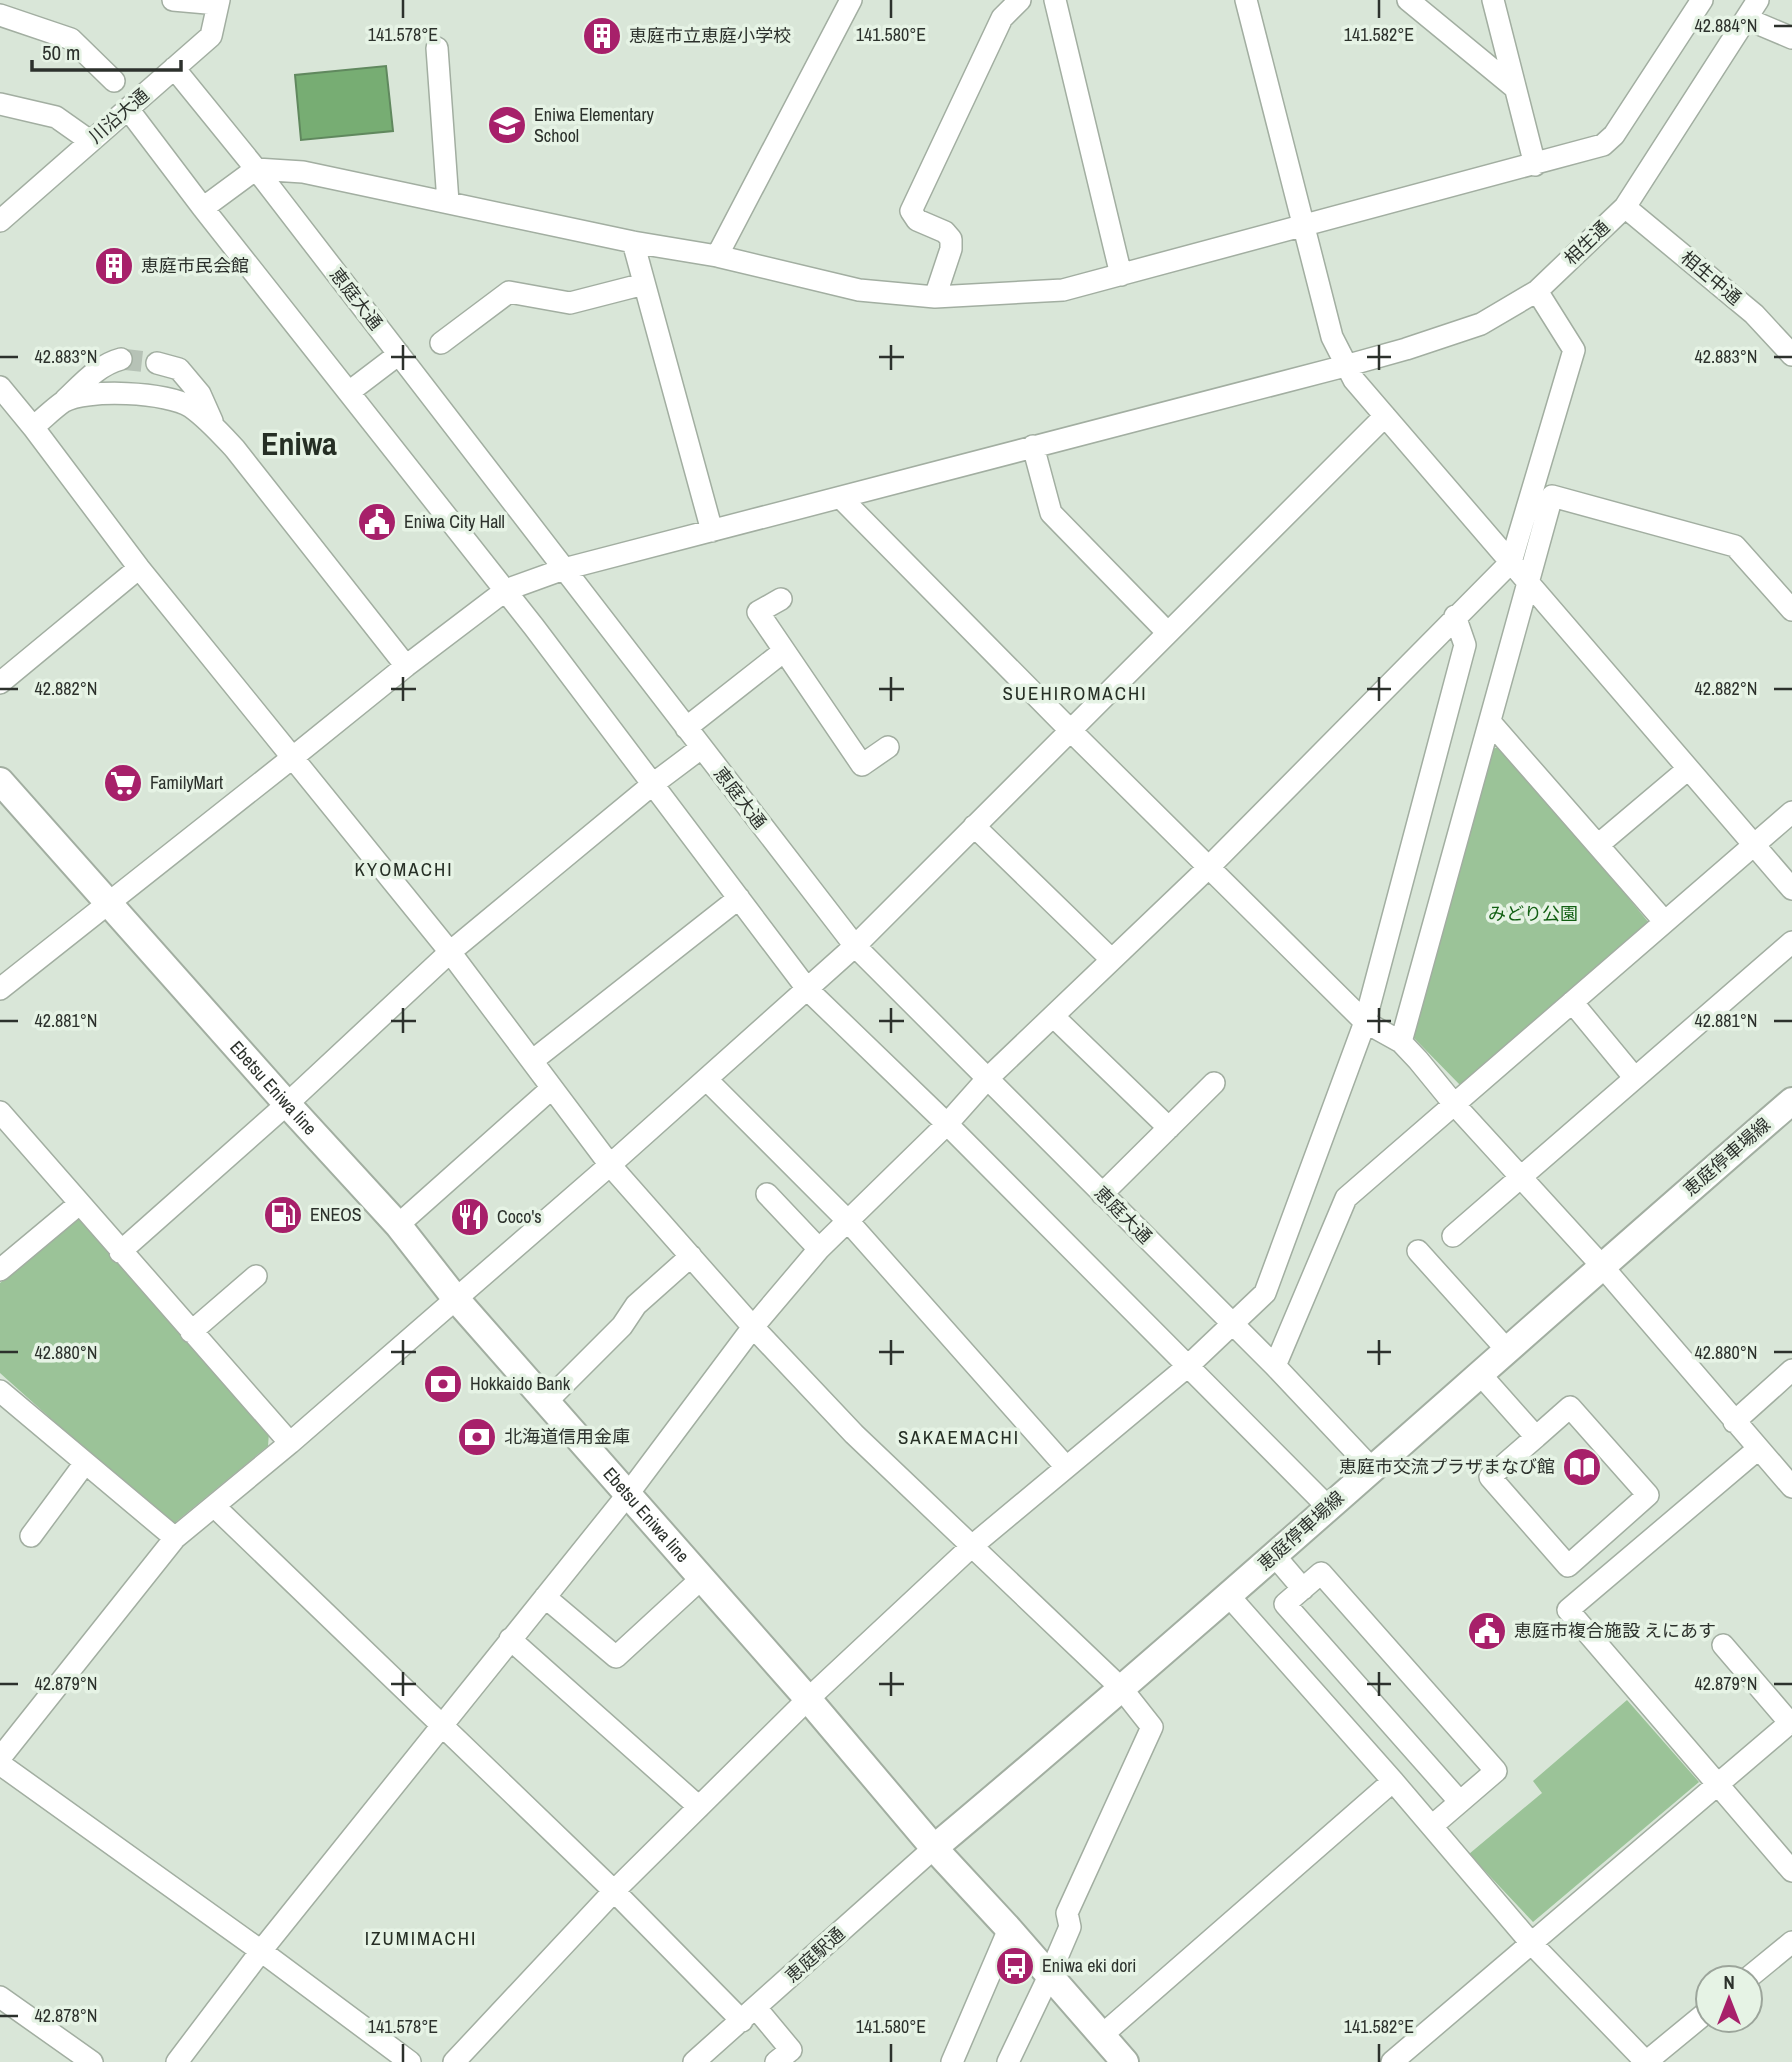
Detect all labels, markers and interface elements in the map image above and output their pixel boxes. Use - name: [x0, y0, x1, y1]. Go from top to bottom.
- text: 42.884°N: [1695, 13, 1758, 38]
- building icon: 恵庭市立恵庭小学校: [581, 15, 623, 57]
- text: 141.578°E: [368, 22, 438, 47]
- text: 141.580°E: [856, 22, 926, 47]
- text: 141.582°E: [1344, 22, 1414, 47]
- place label: 恵庭市立恵庭小学校: [629, 23, 791, 48]
- scale bar: [32, 28, 180, 72]
- text: 50 m: [42, 38, 80, 67]
- street label: 川沿大通: [83, 83, 154, 149]
- place label: Eniwa Elementary School: [534, 102, 654, 148]
- school or university icon: Eniwa Elementary School: [486, 104, 528, 146]
- street label: 相生通: [1559, 215, 1615, 270]
- building icon: 恵庭市民会館: [93, 245, 135, 287]
- street label: 相生中通: [1676, 245, 1747, 310]
- place label: 恵庭市民会館: [141, 253, 249, 278]
- street label: 恵庭大通: [324, 263, 388, 335]
- text: 42.883°N: [35, 344, 98, 369]
- text: 42.883°N: [1695, 344, 1758, 369]
- district label: Eniwa: [261, 422, 337, 465]
- public building icon: Eniwa City Hall: [356, 501, 398, 543]
- place label: Eniwa City Hall: [404, 509, 505, 534]
- text: 42.882°N: [35, 676, 98, 701]
- text: 42.882°N: [1695, 676, 1758, 701]
- district label: SUEHIROMACHI: [1002, 680, 1148, 706]
- supermarket icon: FamilyMart: [102, 762, 144, 804]
- street label: 恵庭大通: [708, 762, 772, 834]
- place label: FamilyMart: [150, 770, 223, 795]
- district label: KYOMACHI: [354, 856, 454, 882]
- park label: みどり公園: [1488, 901, 1578, 926]
- text: 42.881°N: [35, 1008, 98, 1033]
- text: 42.881°N: [1695, 1008, 1758, 1033]
- street label: Ebetsu Eniwa line: [224, 1035, 323, 1140]
- street label: 恵庭停車場線: [1678, 1112, 1776, 1201]
- street label: 恵庭大通: [1089, 1180, 1158, 1249]
- fuel station icon: ENEOS: [262, 1194, 304, 1236]
- restaurant icon: Coco's: [449, 1196, 491, 1238]
- place label: ENEOS: [310, 1202, 362, 1227]
- place label: Coco's: [497, 1204, 542, 1229]
- text: 42.880°N: [35, 1340, 98, 1365]
- text: 42.880°N: [1695, 1340, 1758, 1365]
- bank icon: Hokkaido Bank: [422, 1363, 464, 1405]
- place label: Hokkaido Bank: [470, 1371, 571, 1396]
- bank icon: 北海道信用金庫: [456, 1416, 498, 1458]
- place label: 北海道信用金庫: [504, 1424, 630, 1449]
- district label: SAKAEMACHI: [898, 1424, 1020, 1450]
- library icon: 恵庭市交流プラザまなび館: [1561, 1446, 1603, 1488]
- place label: 恵庭市交流プラザまなび館: [1339, 1454, 1555, 1479]
- street label: Ebetsu Eniwa line: [598, 1462, 695, 1568]
- street label: 恵庭停車場線: [1252, 1485, 1349, 1576]
- public building icon: 恵庭市複合施設 えにあす: [1466, 1610, 1508, 1652]
- place label: 恵庭市複合施設 えにあす: [1514, 1618, 1716, 1643]
- text: 42.879°N: [35, 1671, 98, 1696]
- text: 42.879°N: [1695, 1671, 1758, 1696]
- street label: 恵庭駅通: [780, 1921, 850, 1988]
- district label: IZUMIMACHI: [365, 1925, 477, 1951]
- bus stop icon: Eniwa eki dori: [994, 1945, 1036, 1987]
- place label: Eniwa eki dori: [1042, 1953, 1136, 1978]
- north arrow: [1694, 1964, 1764, 2034]
- text: N: [1723, 1969, 1735, 1995]
- text: 42.878°N: [35, 2003, 98, 2028]
- text: 141.578°E: [368, 2014, 438, 2039]
- text: 141.580°E: [856, 2014, 926, 2039]
- text: 141.582°E: [1344, 2014, 1414, 2039]

